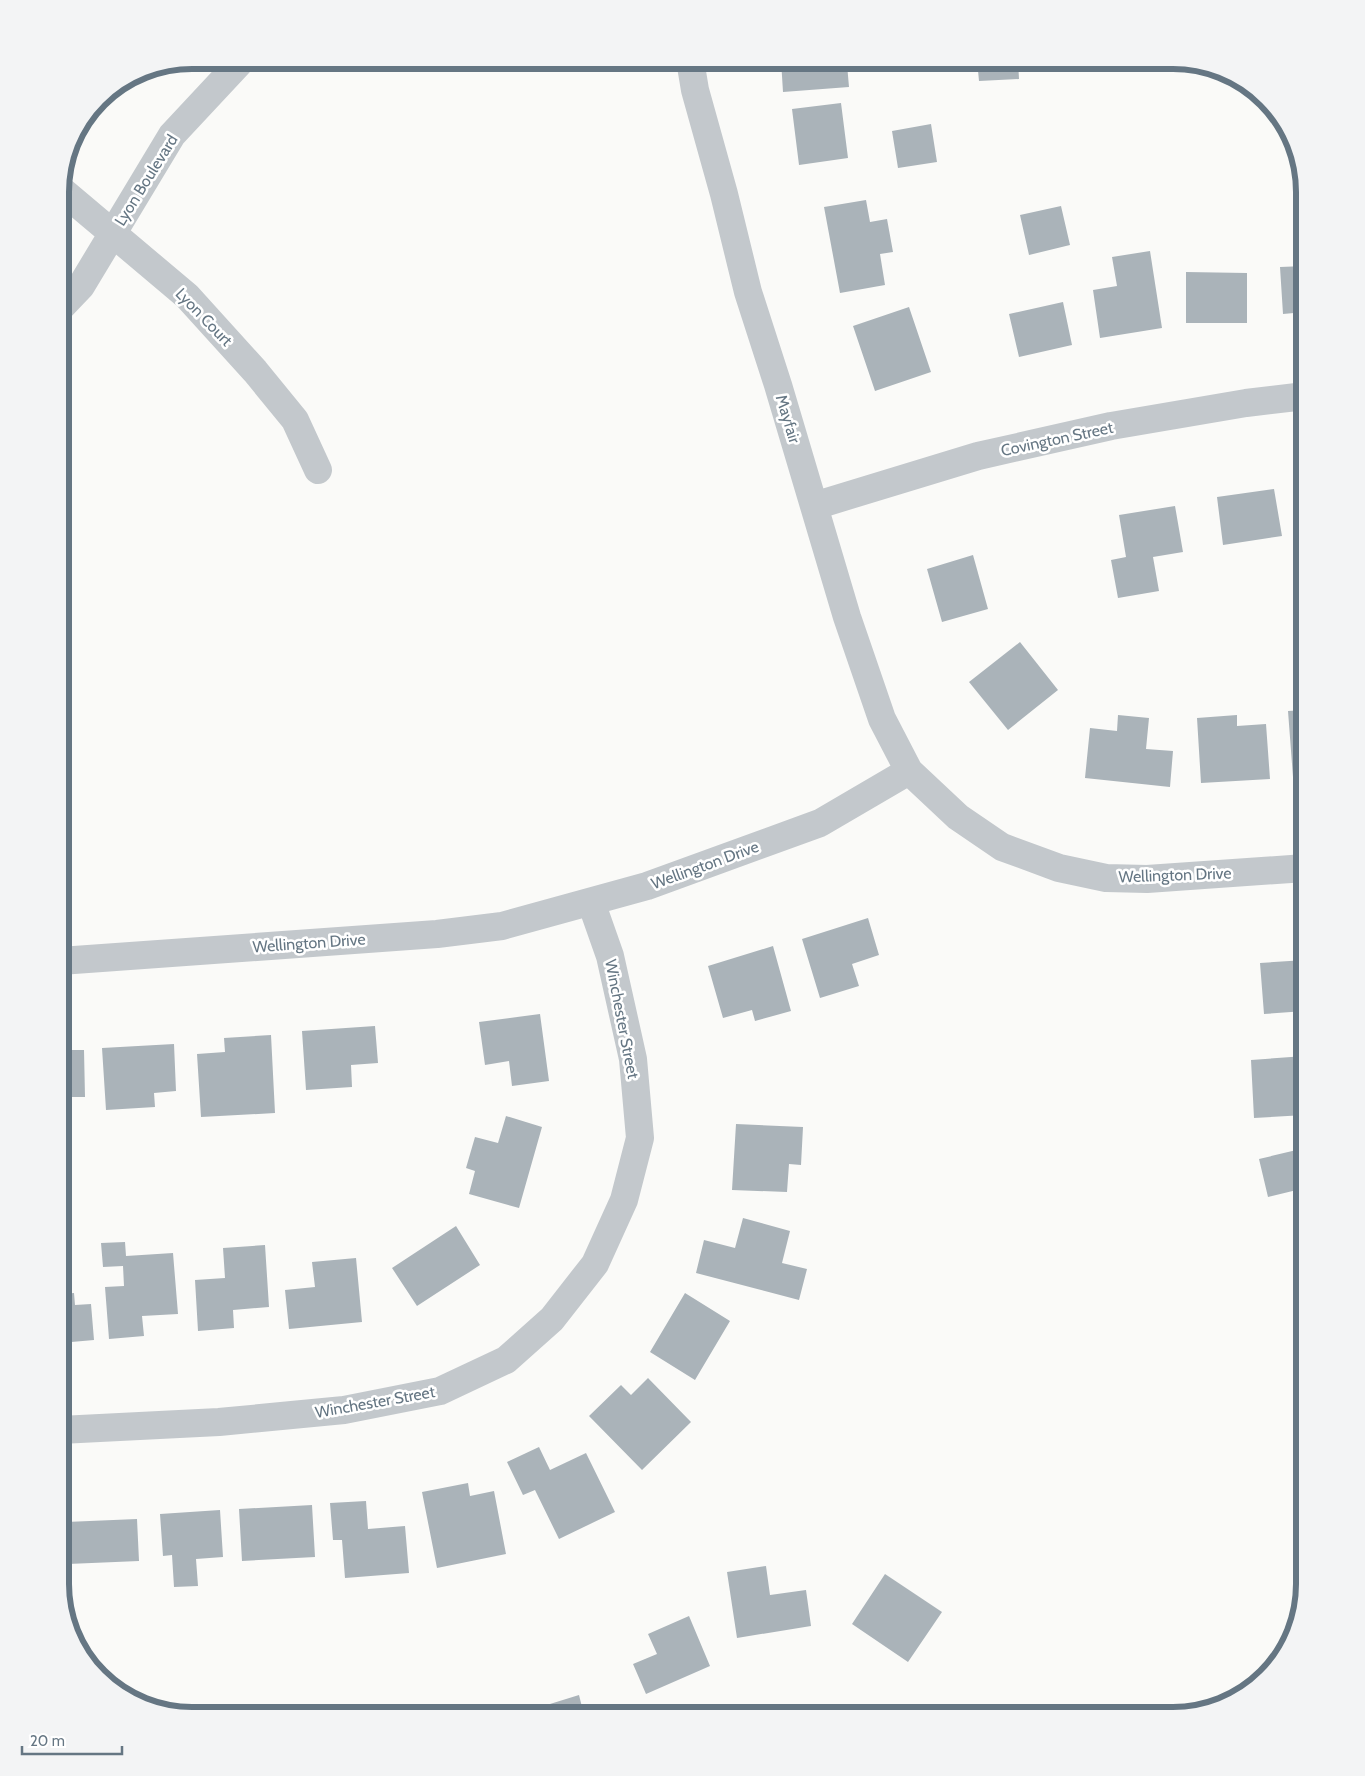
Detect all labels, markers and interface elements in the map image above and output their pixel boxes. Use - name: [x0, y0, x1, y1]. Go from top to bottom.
- street label: Lyon Boulevard: [110, 131, 182, 229]
- street label: Lyon Court: [172, 284, 237, 350]
- street label: Mayfair: [772, 392, 805, 446]
- street label: Covington Street: [999, 418, 1115, 460]
- street label: Wellington Drive: [649, 837, 761, 893]
- street label: Wellington Drive: [1118, 864, 1232, 886]
- street label: Wellington Drive: [252, 930, 366, 956]
- street label: Winchester Street: [601, 958, 643, 1081]
- street label: Winchester Street: [314, 1382, 437, 1422]
- scale bar: [22, 1724, 122, 1756]
- text: 20 m: [30, 1732, 65, 1750]

